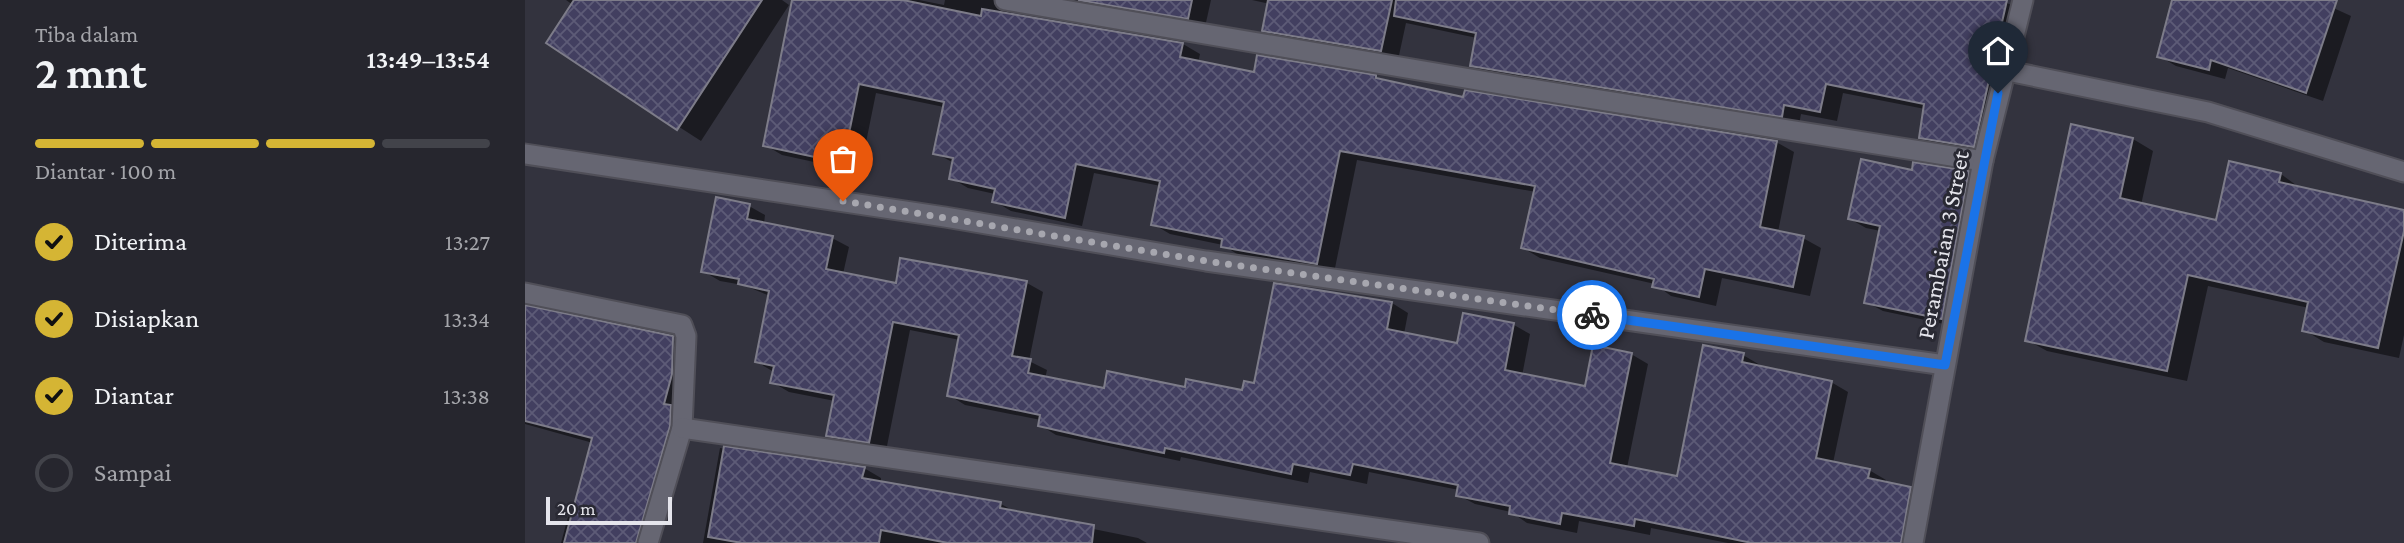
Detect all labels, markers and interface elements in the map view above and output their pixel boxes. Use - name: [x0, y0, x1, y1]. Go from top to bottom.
- text: Tiba dalam: [35, 21, 138, 47]
- pin: [1968, 21, 2028, 93]
- icon: home: [1979, 32, 2017, 70]
- text: 13:49–13:54: [367, 45, 490, 74]
- text: 2 mnt: [35, 47, 147, 98]
- pin: [813, 129, 873, 201]
- icon: bag: [824, 140, 862, 178]
- street label: Perambaian 3 Street: [1911, 148, 1974, 341]
- text: Diantar · 100 m: [35, 158, 176, 184]
- icon: check: [35, 223, 73, 261]
- text: Diterima: [94, 227, 187, 256]
- text: 13:27: [445, 229, 490, 255]
- courier: [1557, 280, 1627, 350]
- icon: bike: [1573, 296, 1611, 334]
- icon: check: [35, 300, 73, 338]
- text: Disiapkan: [94, 304, 199, 333]
- text: 13:34: [444, 306, 490, 332]
- icon: check: [35, 377, 73, 415]
- text: Diantar: [94, 381, 174, 410]
- text: 13:38: [443, 383, 490, 409]
- text: Sampai: [94, 458, 172, 487]
- scale bar: [546, 494, 672, 526]
- text: 20 m: [557, 498, 596, 519]

